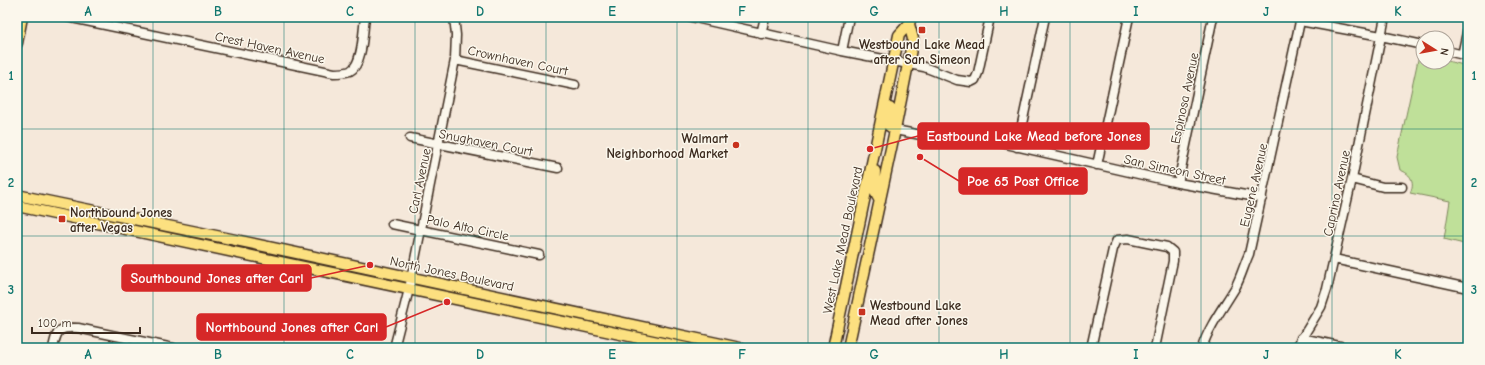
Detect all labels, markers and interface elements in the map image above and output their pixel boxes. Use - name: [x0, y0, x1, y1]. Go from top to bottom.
- text: A: [84, 4, 92, 19]
- text: B: [214, 4, 222, 19]
- text: C: [346, 4, 354, 19]
- text: D: [476, 4, 484, 19]
- text: E: [608, 4, 616, 19]
- text: F: [738, 4, 746, 19]
- text: G: [869, 4, 879, 19]
- text: H: [999, 4, 1009, 19]
- text: I: [1133, 4, 1139, 19]
- text: J: [1263, 4, 1269, 19]
- text: K: [1394, 4, 1402, 19]
- marker: Westbound Lake Mead after San Simeon: [917, 25, 927, 35]
- street label: Crest Haven Avenue: [214, 29, 327, 67]
- north arrow: [1415, 30, 1455, 70]
- place label: Westbound Lake Mead after San Simeon: [859, 37, 985, 67]
- street label: Crownhaven Court: [466, 43, 571, 79]
- text: N: [1437, 47, 1451, 57]
- street label: Espinosa Avenue: [1167, 51, 1202, 145]
- text: 1: [8, 68, 14, 83]
- text: 1: [1471, 68, 1477, 83]
- callout: Eastbound Lake Mead before Jones: [918, 123, 1149, 149]
- street label: Snughaven Court: [438, 126, 535, 159]
- text: Eastbound Lake Mead before Jones: [926, 128, 1142, 145]
- place label: Walmart Neighborhood Market: [606, 131, 729, 161]
- marker: Walmart Neighborhood Market: [731, 140, 741, 150]
- street label: Eugene Avenue: [1237, 141, 1271, 228]
- street label: Carl Avenue: [405, 146, 434, 215]
- street label: Caprino Avenue: [1320, 148, 1353, 238]
- street label: San Simeon Street: [1123, 151, 1228, 188]
- street label: West Lake Mead Boulevard: [820, 165, 865, 315]
- callout: Poe 65 Post Office: [959, 168, 1087, 194]
- text: Poe 65 Post Office: [967, 173, 1079, 190]
- text: 2: [8, 175, 14, 190]
- text: 2: [1471, 175, 1477, 190]
- place label: Northbound Jones after Vegas: [70, 205, 173, 235]
- street label: Palo Alto Circle: [425, 211, 511, 244]
- marker: Northbound Jones after Vegas: [57, 214, 67, 224]
- street label: North Jones Boulevard: [389, 253, 515, 294]
- callout: Southbound Jones after Carl: [122, 265, 311, 291]
- text: Southbound Jones after Carl: [131, 270, 303, 287]
- text: 3: [8, 282, 14, 297]
- text: 3: [1471, 282, 1477, 297]
- place label: Westbound Lake Mead after Jones: [870, 298, 968, 328]
- marker: Westbound Lake Mead after Jones: [857, 307, 867, 317]
- scale bar: [32, 309, 140, 335]
- callout: Northbound Jones after Carl: [197, 314, 386, 340]
- text: 100 m: [38, 316, 71, 330]
- text: Northbound Jones after Carl: [206, 319, 378, 336]
- text: A: [84, 347, 92, 362]
- text: B: [214, 347, 222, 362]
- text: C: [346, 347, 354, 362]
- text: D: [476, 347, 484, 362]
- text: E: [608, 347, 616, 362]
- text: F: [738, 347, 746, 362]
- text: G: [869, 347, 879, 362]
- text: H: [999, 347, 1009, 362]
- text: I: [1133, 347, 1139, 362]
- text: J: [1263, 347, 1269, 362]
- text: K: [1394, 347, 1402, 362]

